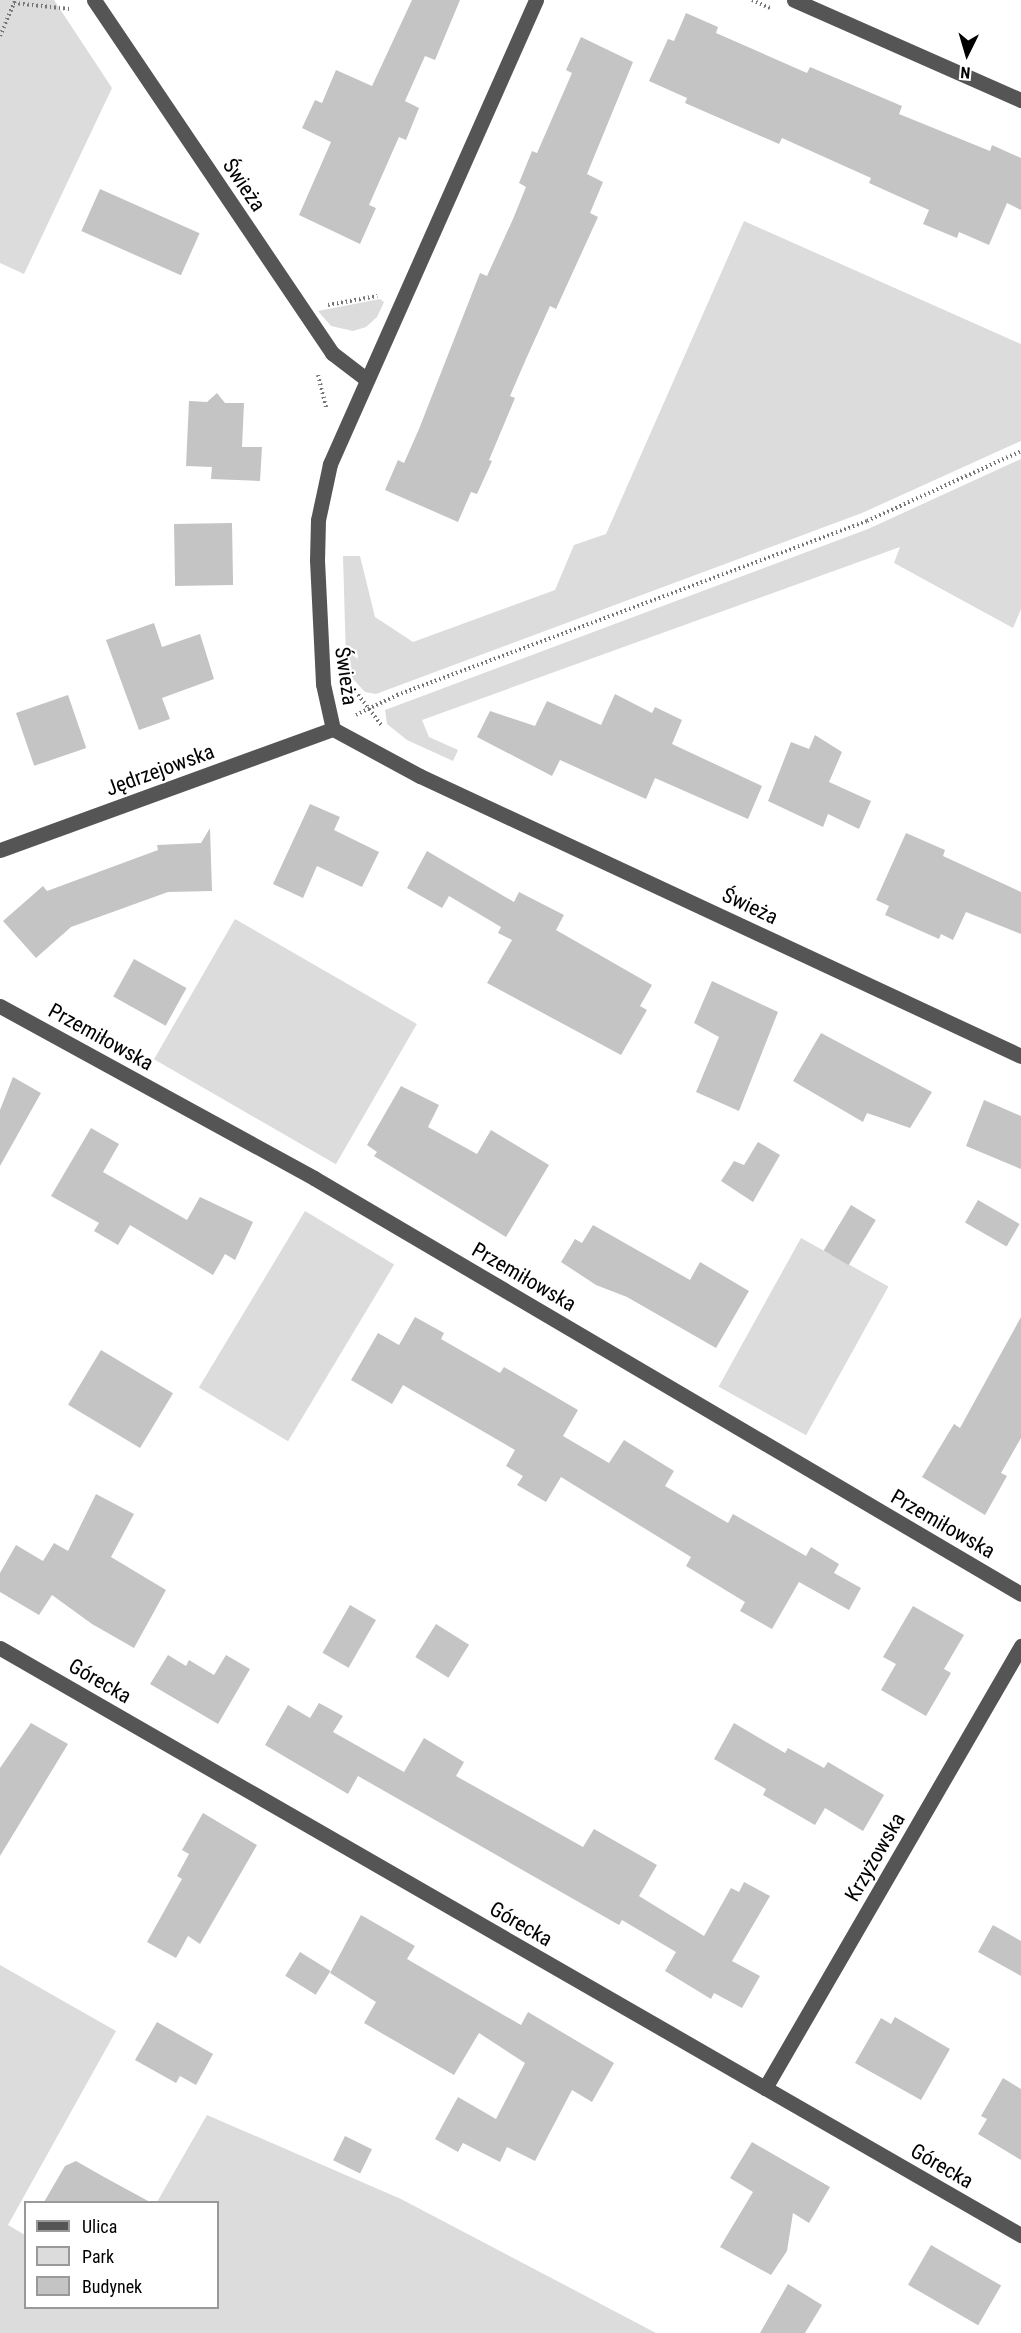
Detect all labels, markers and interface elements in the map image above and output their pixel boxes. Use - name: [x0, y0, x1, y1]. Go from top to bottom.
- north arrow: [937, 24, 997, 84]
- text: N: [960, 63, 971, 82]
- street label: Świeża: [217, 154, 271, 216]
- street label: Świeża: [329, 645, 363, 707]
- street label: Jędrzejowska: [102, 739, 218, 801]
- street label: Świeża: [718, 882, 782, 930]
- street label: Przemiłowska: [44, 998, 158, 1076]
- street label: Przemiłowska: [467, 1237, 581, 1317]
- street label: Przemiłowska: [886, 1484, 1000, 1564]
- street label: Górecka: [64, 1653, 136, 1709]
- street label: Krzyżowska: [840, 1808, 910, 1906]
- street label: Górecka: [485, 1896, 557, 1952]
- street label: Górecka: [906, 2138, 978, 2194]
- legend: [24, 2201, 219, 2309]
- text: Ulica: [82, 2216, 117, 2237]
- text: Park: [82, 2246, 114, 2267]
- text: Budynek: [82, 2276, 142, 2297]

